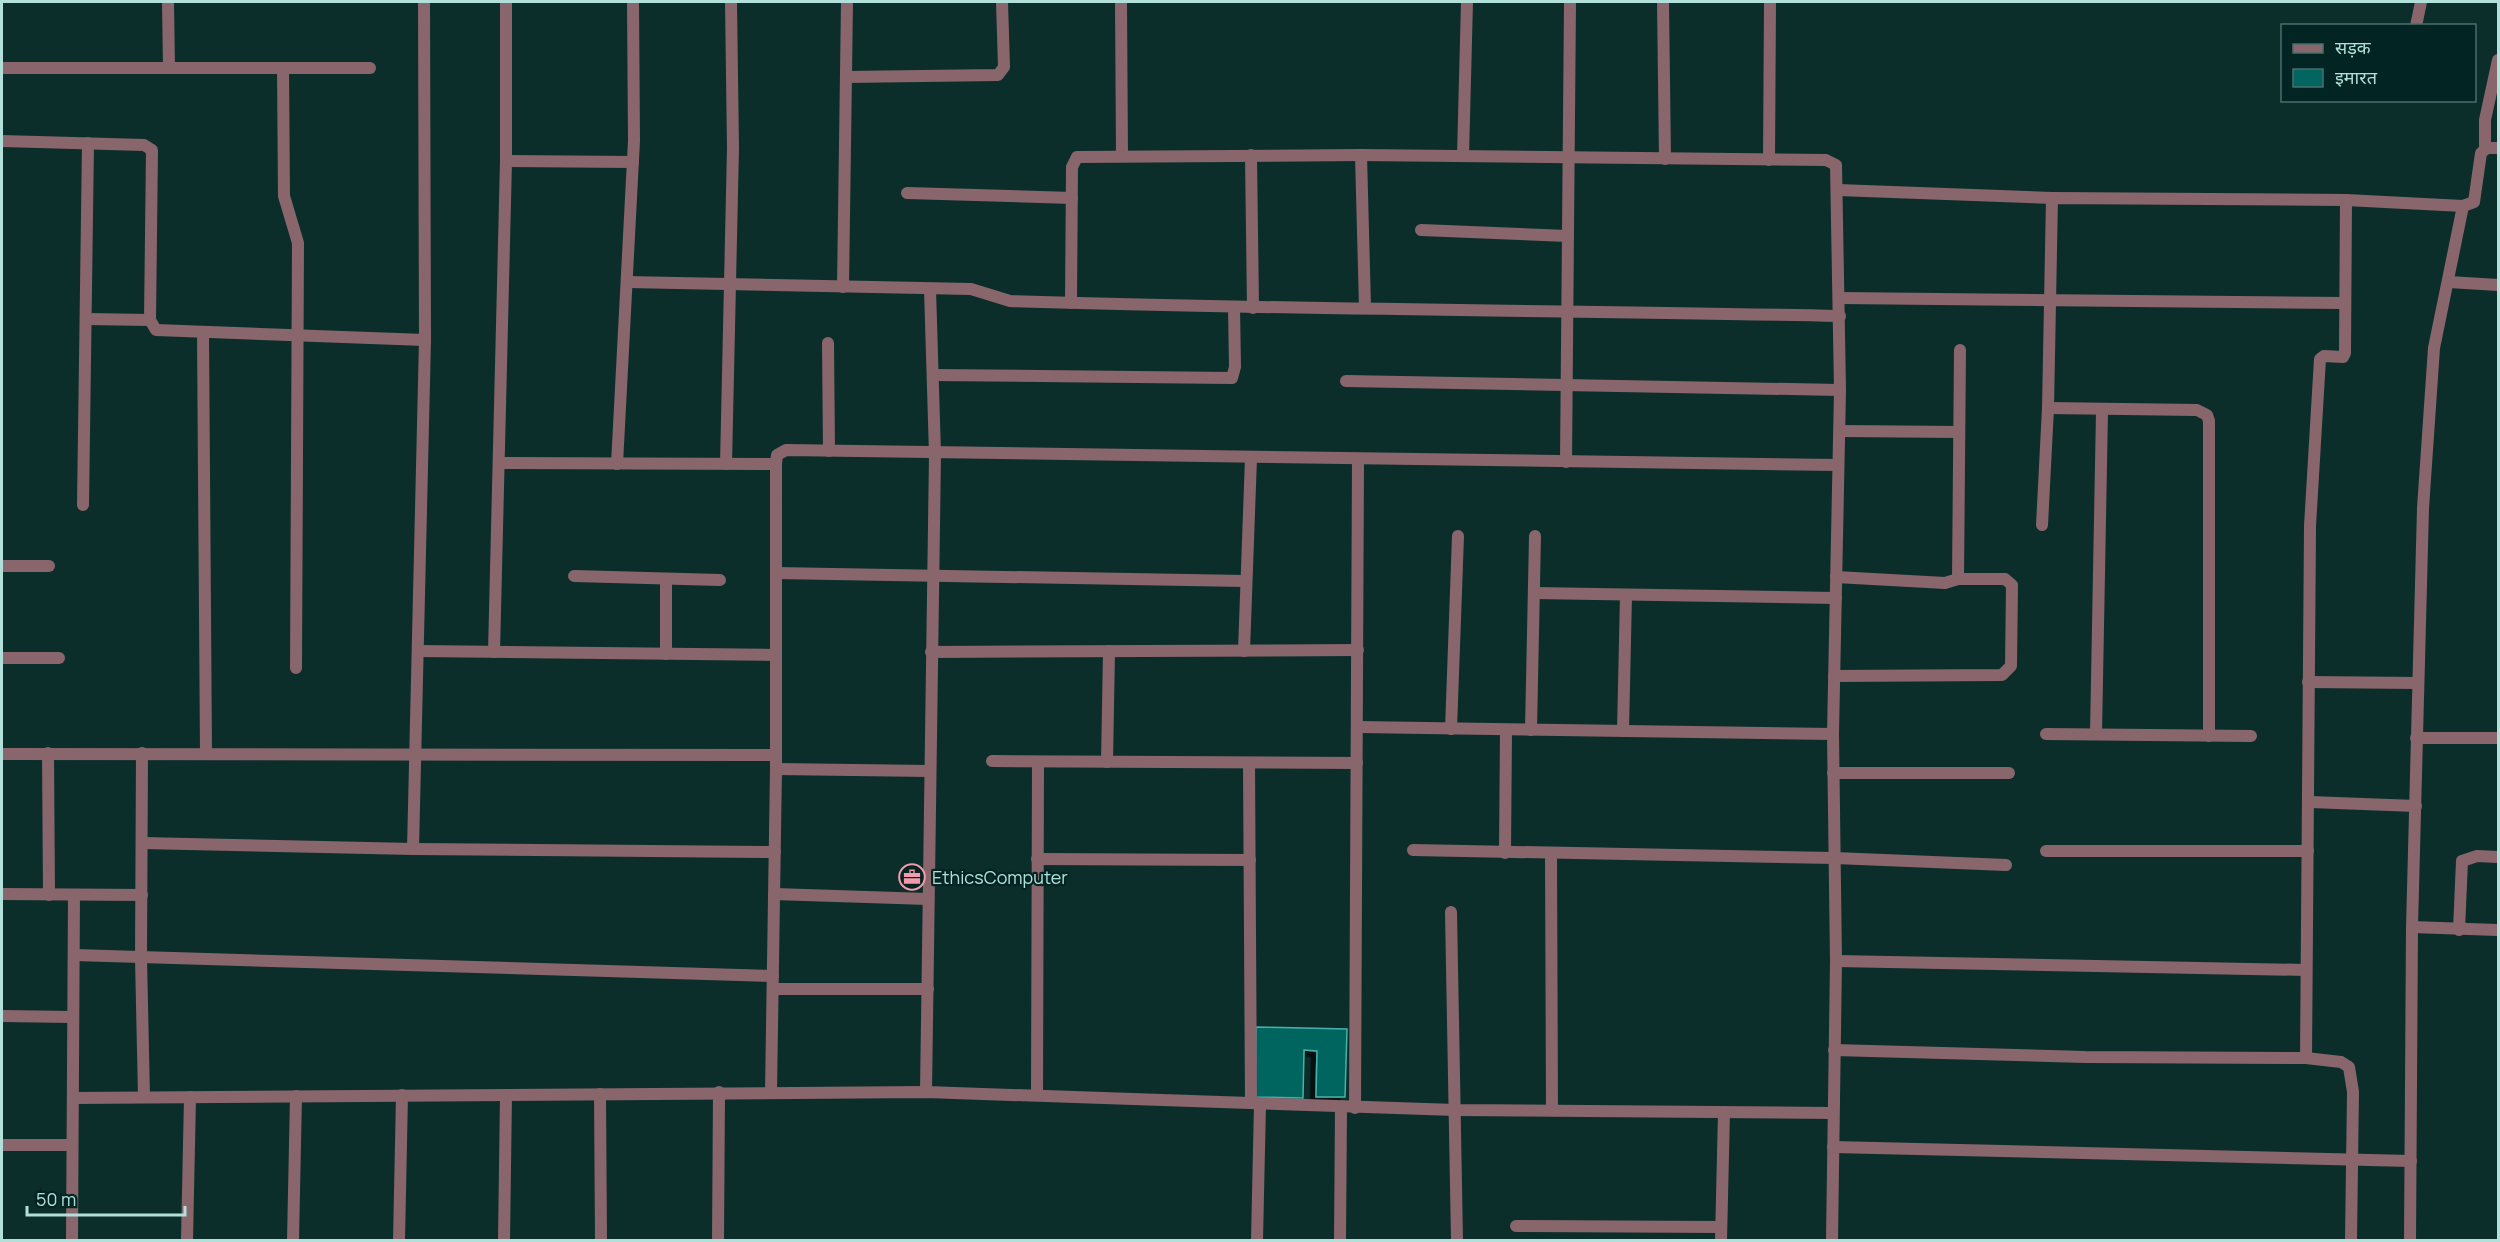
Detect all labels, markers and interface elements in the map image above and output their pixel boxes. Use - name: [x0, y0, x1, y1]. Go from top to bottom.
- legend: [2281, 24, 2476, 102]
- text: सड़क: [2335, 35, 2372, 59]
- text: इमारत: [2335, 65, 2378, 89]
- office icon: EthicsComputer: [897, 862, 927, 892]
- place label: EthicsComputer: [932, 865, 1068, 889]
- scale bar: [27, 1179, 184, 1217]
- text: 50 m: [36, 1187, 76, 1211]

